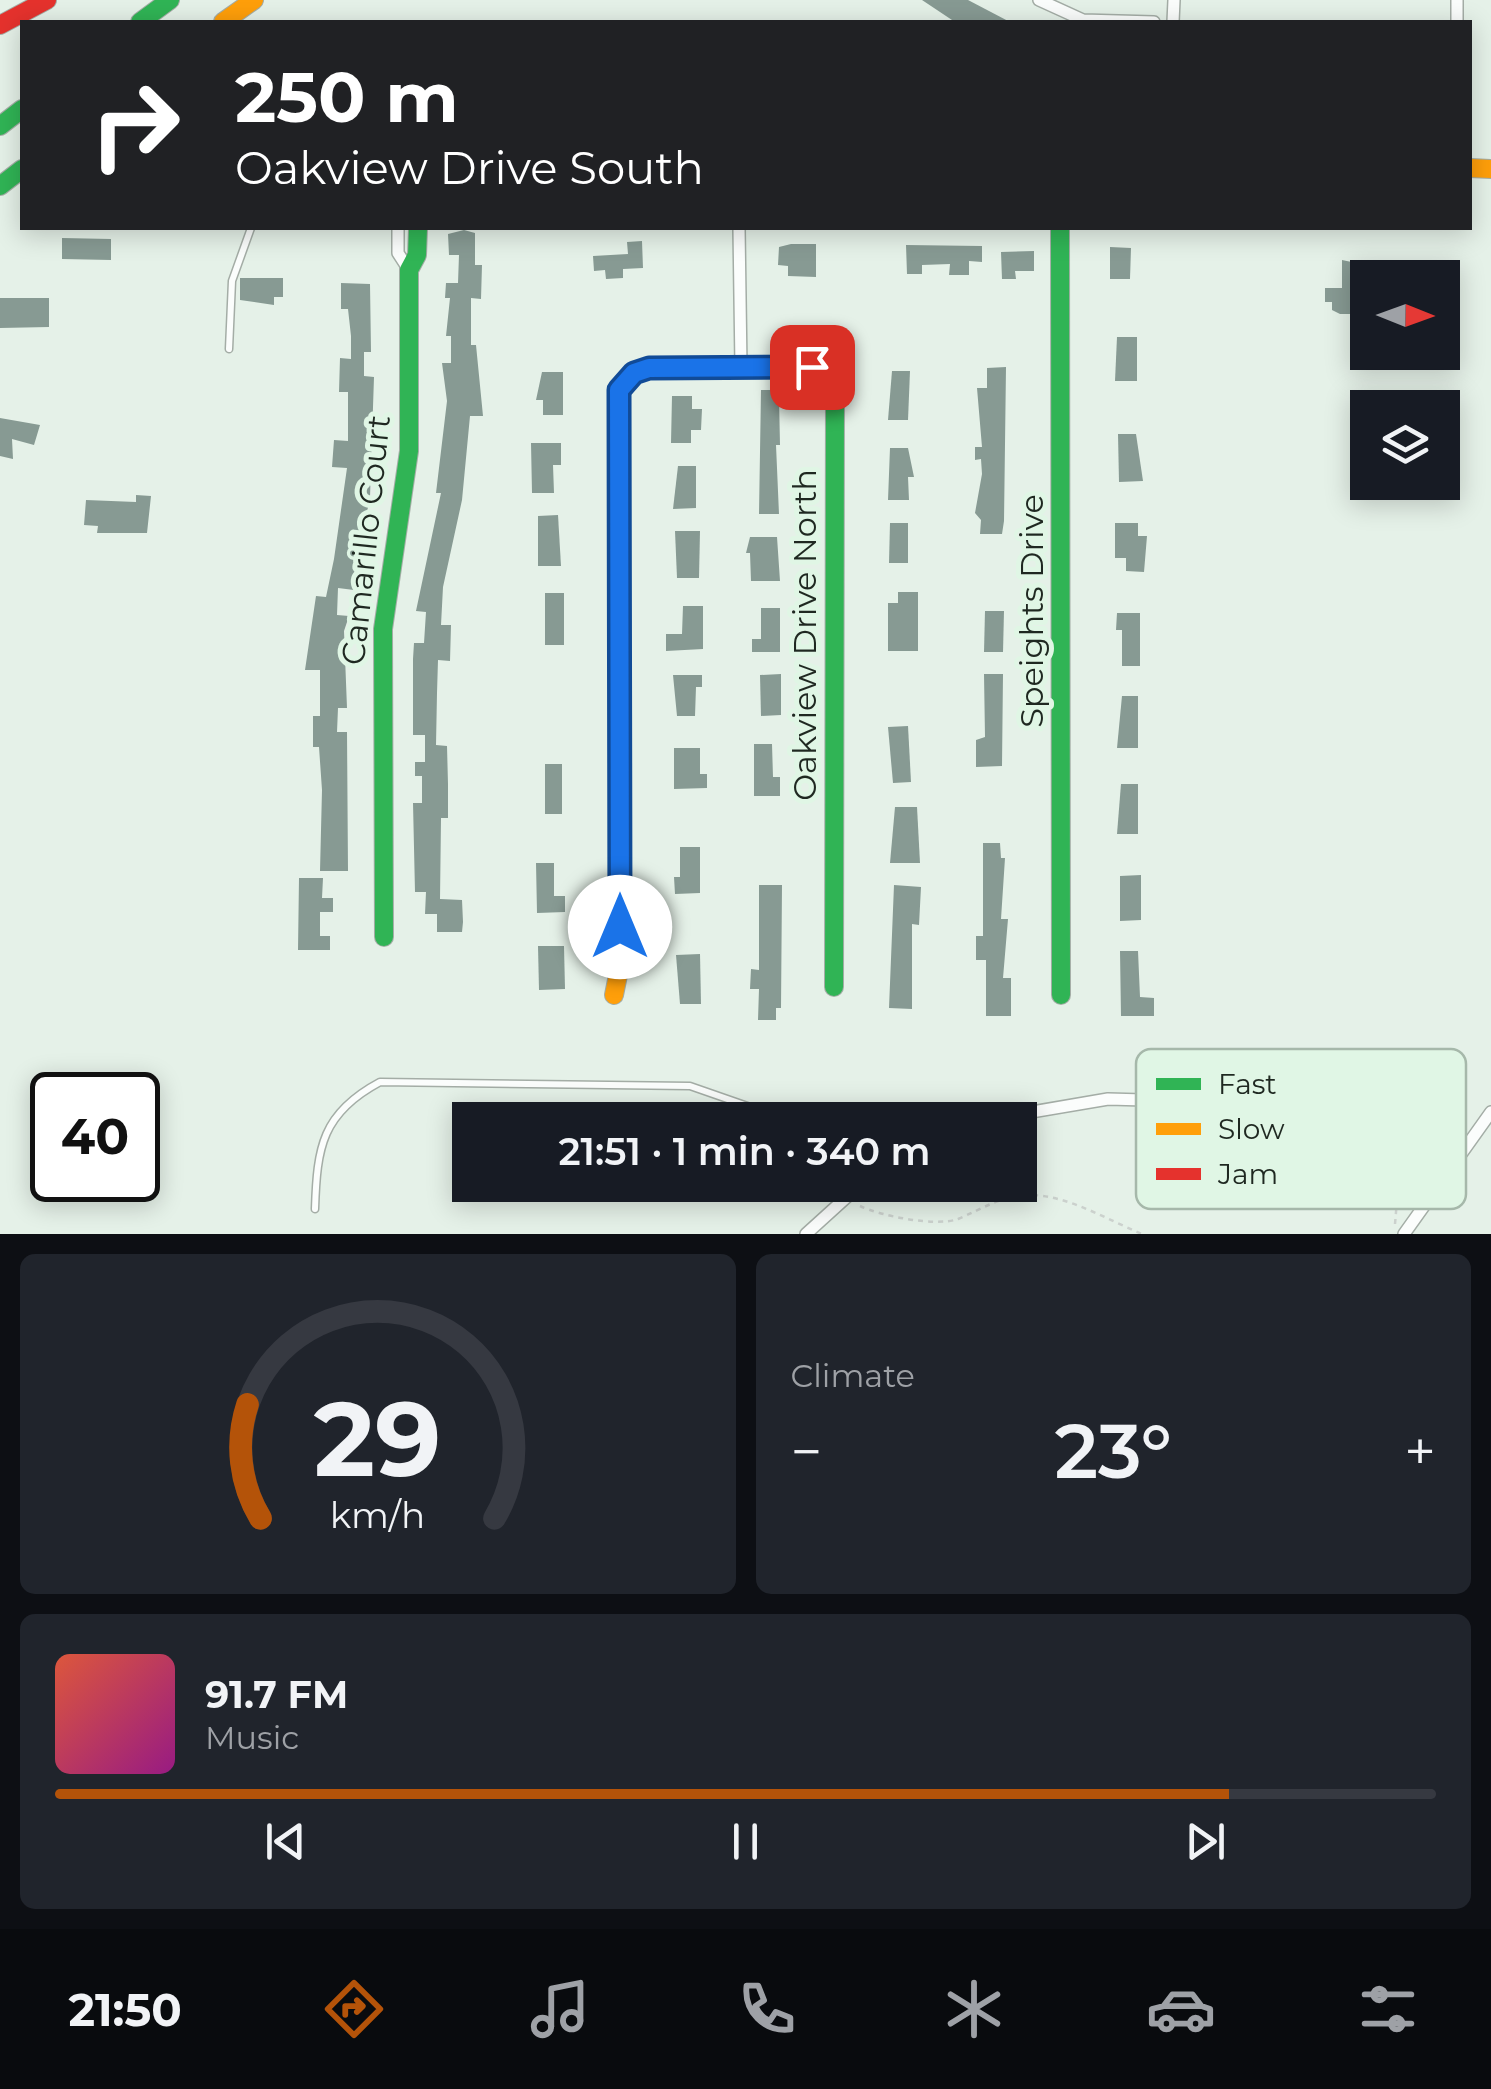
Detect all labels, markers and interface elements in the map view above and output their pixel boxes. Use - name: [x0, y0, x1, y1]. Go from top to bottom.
- text: 250 m: [235, 54, 459, 140]
- icon: right: [70, 60, 200, 190]
- text: Oakview Drive South: [235, 140, 704, 195]
- north arrow: [1350, 260, 1460, 370]
- map controls: [1350, 260, 1460, 500]
- pin: [770, 325, 855, 410]
- icon: arrive: [785, 340, 840, 395]
- button: layers: [1350, 390, 1460, 500]
- street label: Camarillo Court: [333, 413, 398, 667]
- street label: Oakview Drive North: [785, 469, 824, 801]
- street label: Speights Drive: [1012, 494, 1051, 728]
- position arrow: [568, 875, 672, 979]
- legend: [1136, 1049, 1466, 1209]
- text: Fast: [1218, 1067, 1277, 1101]
- speed limit sign: 40: [30, 1072, 160, 1202]
- text: Slow: [1218, 1112, 1285, 1146]
- text: 21:51 · 1 min · 340 m: [558, 1128, 931, 1175]
- text: Jam: [1217, 1157, 1278, 1191]
- text: Climate: [791, 1356, 915, 1395]
- text: 29: [314, 1375, 442, 1502]
- text: 23°: [1054, 1405, 1172, 1497]
- text: −: [791, 1418, 822, 1485]
- text: +: [1404, 1418, 1436, 1485]
- text: km/h: [330, 1493, 425, 1537]
- text: 91.7 FM: [205, 1671, 348, 1718]
- text: Music: [205, 1718, 299, 1757]
- icon: previous: [258, 1814, 313, 1869]
- icon: pause: [718, 1814, 773, 1869]
- icon: next: [1178, 1814, 1233, 1869]
- icon: directions: [319, 1974, 389, 2044]
- icon: music: [525, 1974, 595, 2044]
- icon: phone: [732, 1974, 802, 2044]
- icon: climate: [939, 1974, 1009, 2044]
- icon: car: [1146, 1974, 1216, 2044]
- icon: filters: [1353, 1974, 1423, 2044]
- text: 21:50: [68, 1982, 182, 2037]

